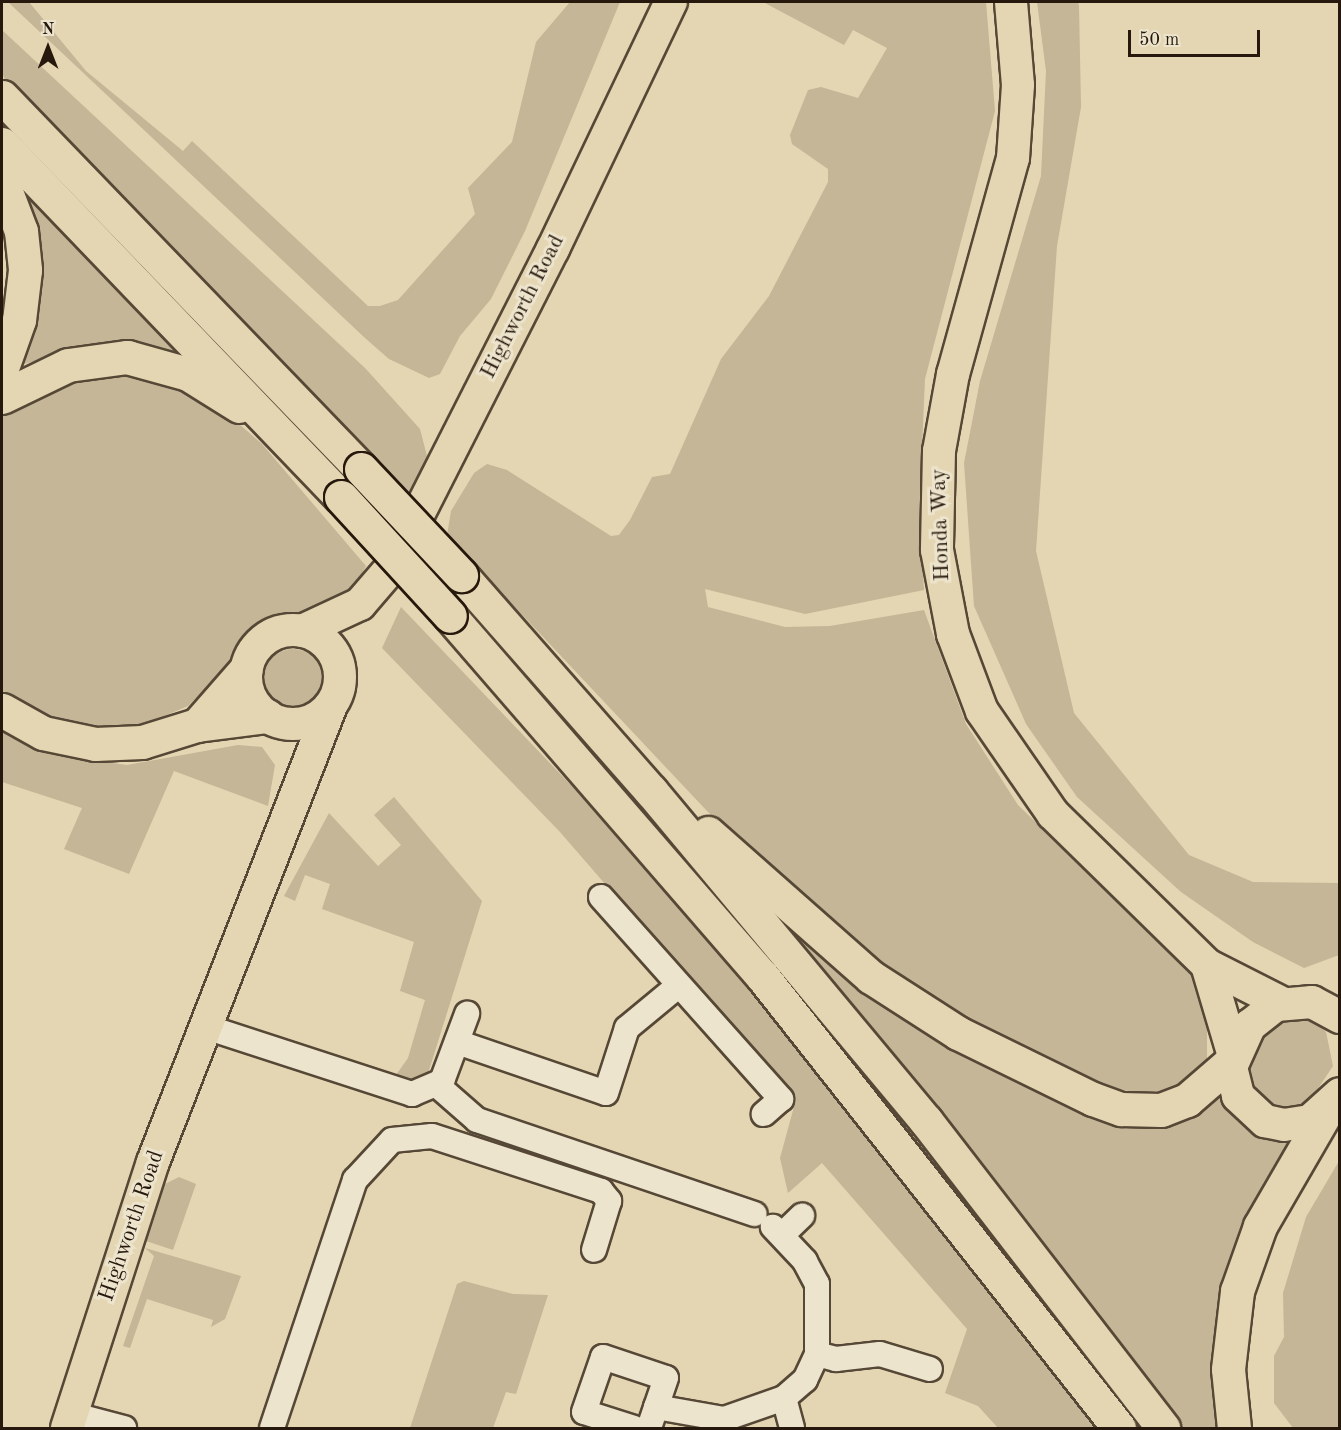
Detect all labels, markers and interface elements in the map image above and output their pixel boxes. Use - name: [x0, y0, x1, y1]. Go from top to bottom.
- north arrow: [18, 18, 78, 78]
- scale bar: [1131, 18, 1263, 56]
- text: N: [42, 22, 54, 38]
- text: 50 m: [1139, 31, 1179, 49]
- street label: Highworth Road: [475, 231, 571, 383]
- street label: Honda Way: [926, 468, 956, 582]
- street label: Highworth Road: [94, 1147, 170, 1305]

